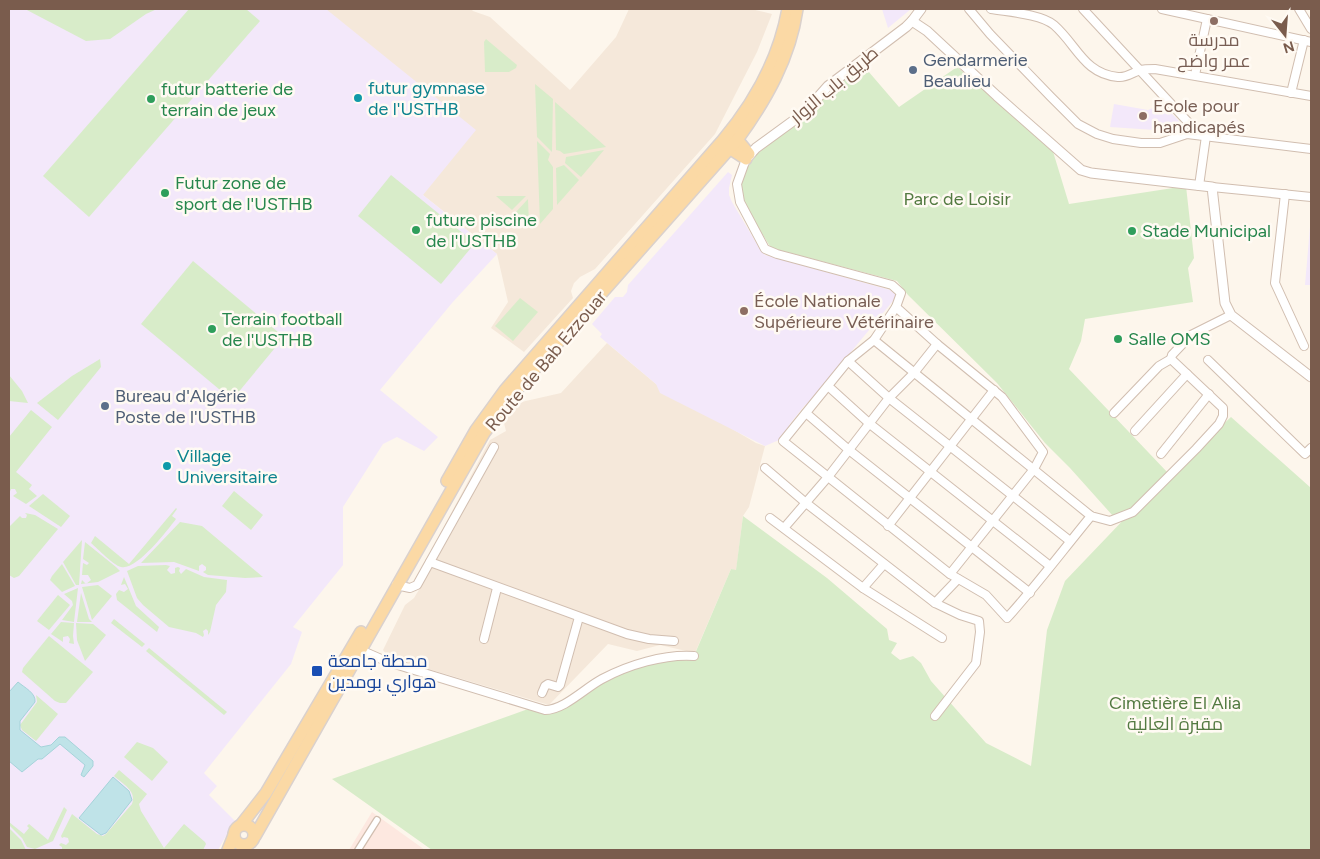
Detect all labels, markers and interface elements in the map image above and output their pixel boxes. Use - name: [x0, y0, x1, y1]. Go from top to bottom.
- north arrow: [1260, 10, 1310, 60]
- marker: مدرسة عمر واضح: [1208, 15, 1220, 27]
- place label: مدرسة عمر واضح: [1177, 29, 1251, 73]
- text: N: [1281, 37, 1296, 57]
- street label: طريق باب الزوار: [784, 42, 883, 130]
- place label: Gendarmerie Beaulieu: [923, 49, 1028, 92]
- marker: Gendarmerie Beaulieu: [907, 64, 919, 76]
- place label: futur gymnase de l'USTHB: [368, 77, 485, 120]
- place label: futur batterie de terrain de jeux: [161, 78, 293, 121]
- marker: futur gymnase de l'USTHB: [352, 92, 364, 104]
- marker: futur batterie de terrain de jeux: [145, 93, 157, 105]
- place label: Ecole pour handicapés: [1153, 95, 1245, 138]
- marker: Ecole pour handicapés: [1137, 110, 1149, 122]
- place label: Futur zone de sport de l'USTHB: [175, 172, 312, 215]
- marker: Futur zone de sport de l'USTHB: [159, 187, 171, 199]
- park label: Parc de Loisir: [903, 188, 1011, 210]
- place label: future piscine de l'USTHB: [426, 209, 537, 252]
- place label: Stade Municipal: [1142, 220, 1271, 242]
- marker: future piscine de l'USTHB: [410, 224, 422, 236]
- marker: Stade Municipal: [1126, 225, 1138, 237]
- street label: Route de Bab Ezzouar: [481, 286, 611, 436]
- place label: École Nationale Supérieure Vétérinaire: [754, 290, 934, 333]
- marker: École Nationale Supérieure Vétérinaire: [738, 305, 750, 317]
- place label: Terrain football de l'USTHB: [222, 308, 343, 351]
- marker: Terrain football de l'USTHB: [206, 323, 218, 335]
- place label: Salle OMS: [1128, 328, 1211, 350]
- marker: Salle OMS: [1112, 333, 1124, 345]
- place label: Bureau d'Algérie Poste de l'USTHB: [115, 385, 256, 428]
- marker: Bureau d'Algérie Poste de l'USTHB: [99, 400, 111, 412]
- place label: Village Universitaire: [177, 445, 278, 488]
- marker: Village Universitaire: [161, 460, 173, 472]
- place label: محطة جامعة هواري بومدين: [328, 650, 437, 696]
- marker: محطة جامعة هواري بومدين: [310, 664, 324, 678]
- park label: Cimetière El Alia مقبرة العالية: [1109, 692, 1241, 735]

